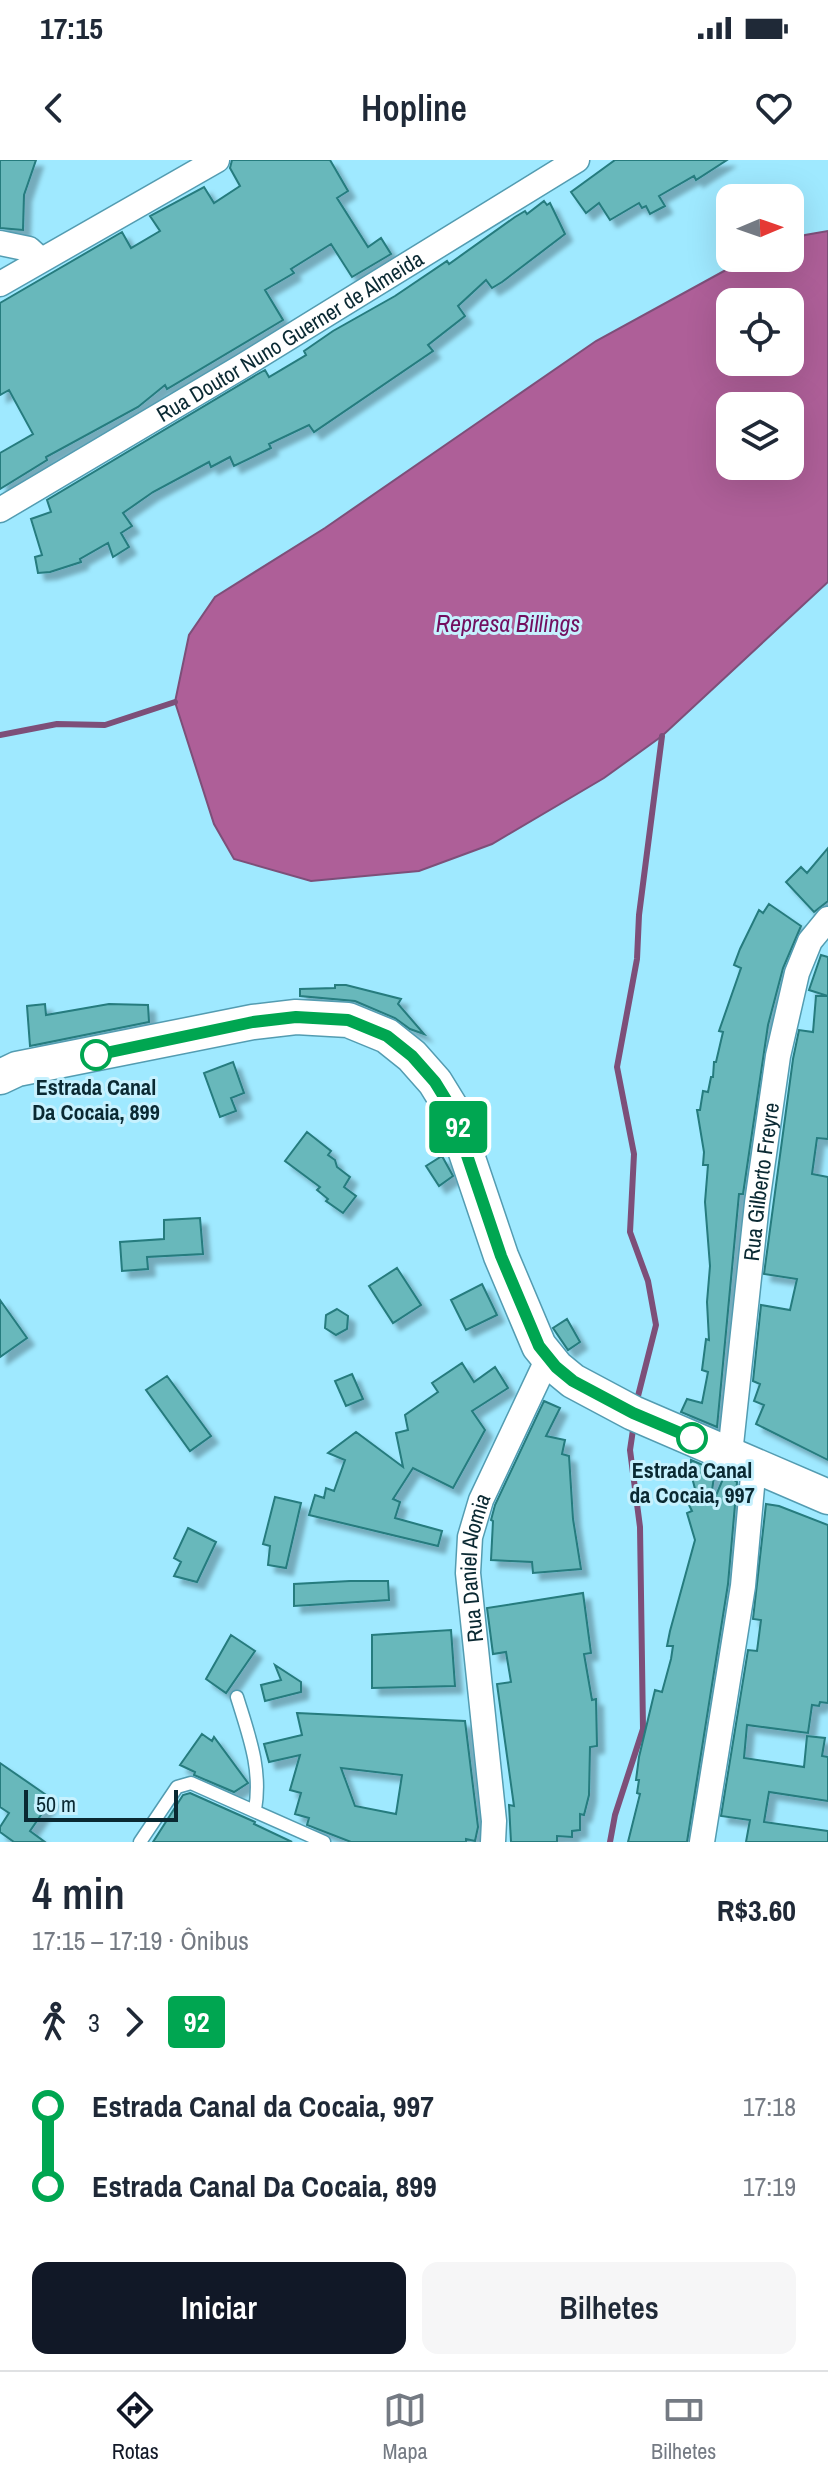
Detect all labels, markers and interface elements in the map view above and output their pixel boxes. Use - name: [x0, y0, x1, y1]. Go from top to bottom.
- text: 17:15: [40, 8, 103, 48]
- text: Hopline: [361, 84, 467, 132]
- icon: back: [32, 86, 76, 130]
- icon: heart: [752, 86, 796, 130]
- north arrow: [716, 184, 804, 272]
- map controls: [716, 184, 804, 480]
- street label: Rua Doutor Nuno Guerner de Almeida: [151, 243, 429, 429]
- button: locate: [716, 288, 804, 376]
- button: layers: [716, 392, 804, 480]
- water label: Represa Billings: [436, 607, 580, 639]
- marker: Estrada Canal Da Cocaia, 899: [81, 1040, 111, 1070]
- place label: Estrada Canal Da Cocaia, 899: [32, 1072, 160, 1127]
- line badge: 92: [422, 1101, 494, 1153]
- street label: Rua Gilberto Freyre: [736, 1101, 786, 1263]
- text: 92: [445, 1108, 471, 1146]
- marker: Estrada Canal da Cocaia, 997: [677, 1423, 707, 1453]
- place label: Estrada Canal da Cocaia, 997: [629, 1455, 755, 1510]
- street label: Rua Daniel Alomia: [453, 1488, 497, 1644]
- scale bar: [24, 1786, 178, 1822]
- text: 50 m: [36, 1789, 76, 1819]
- text: 4 min: [32, 1863, 125, 1923]
- text: R$3.60: [717, 1890, 796, 1930]
- text: 17:15 – 17:19 · Ônibus: [32, 1923, 249, 1958]
- icon: walk: [32, 2000, 76, 2044]
- icon: forward: [112, 2000, 156, 2044]
- text: 92: [184, 2003, 209, 2041]
- text: 3: [88, 2005, 100, 2040]
- text: Estrada Canal da Cocaia, 997: [92, 2086, 434, 2126]
- text: 17:18: [743, 2089, 796, 2124]
- text: Estrada Canal Da Cocaia, 899: [92, 2166, 437, 2206]
- text: 17:19: [743, 2169, 796, 2204]
- button: Iniciar: [32, 2262, 406, 2354]
- button: Bilhetes: [422, 2262, 796, 2354]
- tab: Rotas: [112, 2388, 159, 2466]
- tab: Mapa: [382, 2388, 428, 2466]
- tab: Bilhetes: [651, 2388, 716, 2466]

